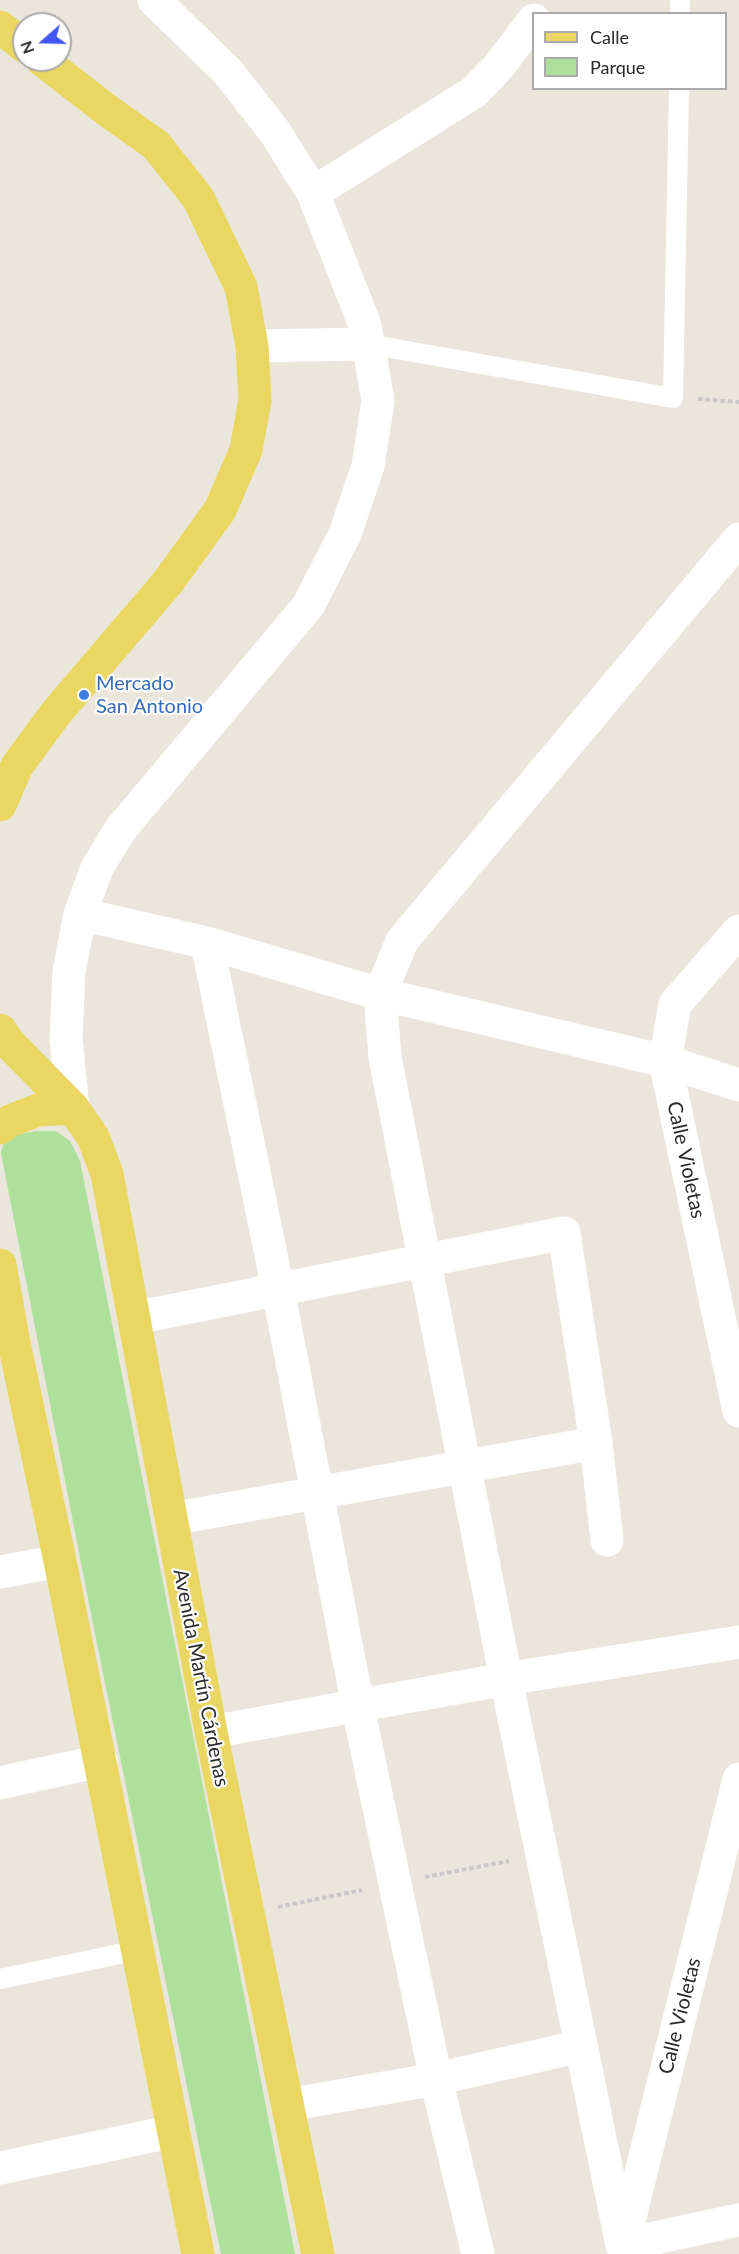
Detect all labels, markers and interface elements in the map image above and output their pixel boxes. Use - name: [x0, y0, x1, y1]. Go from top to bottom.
- north arrow: [12, 12, 72, 72]
- legend: [532, 12, 727, 90]
- text: Calle: [590, 26, 629, 48]
- text: N: [15, 39, 38, 57]
- text: Parque: [590, 56, 645, 78]
- place label: Mercado San Antonio: [96, 672, 203, 719]
- marker: Mercado San Antonio: [77, 688, 91, 702]
- street label: Calle Violetas: [662, 1099, 710, 1221]
- street label: Avenida Martín Cárdenas: [168, 1567, 234, 1789]
- street label: Calle Violetas: [654, 1955, 706, 2077]

